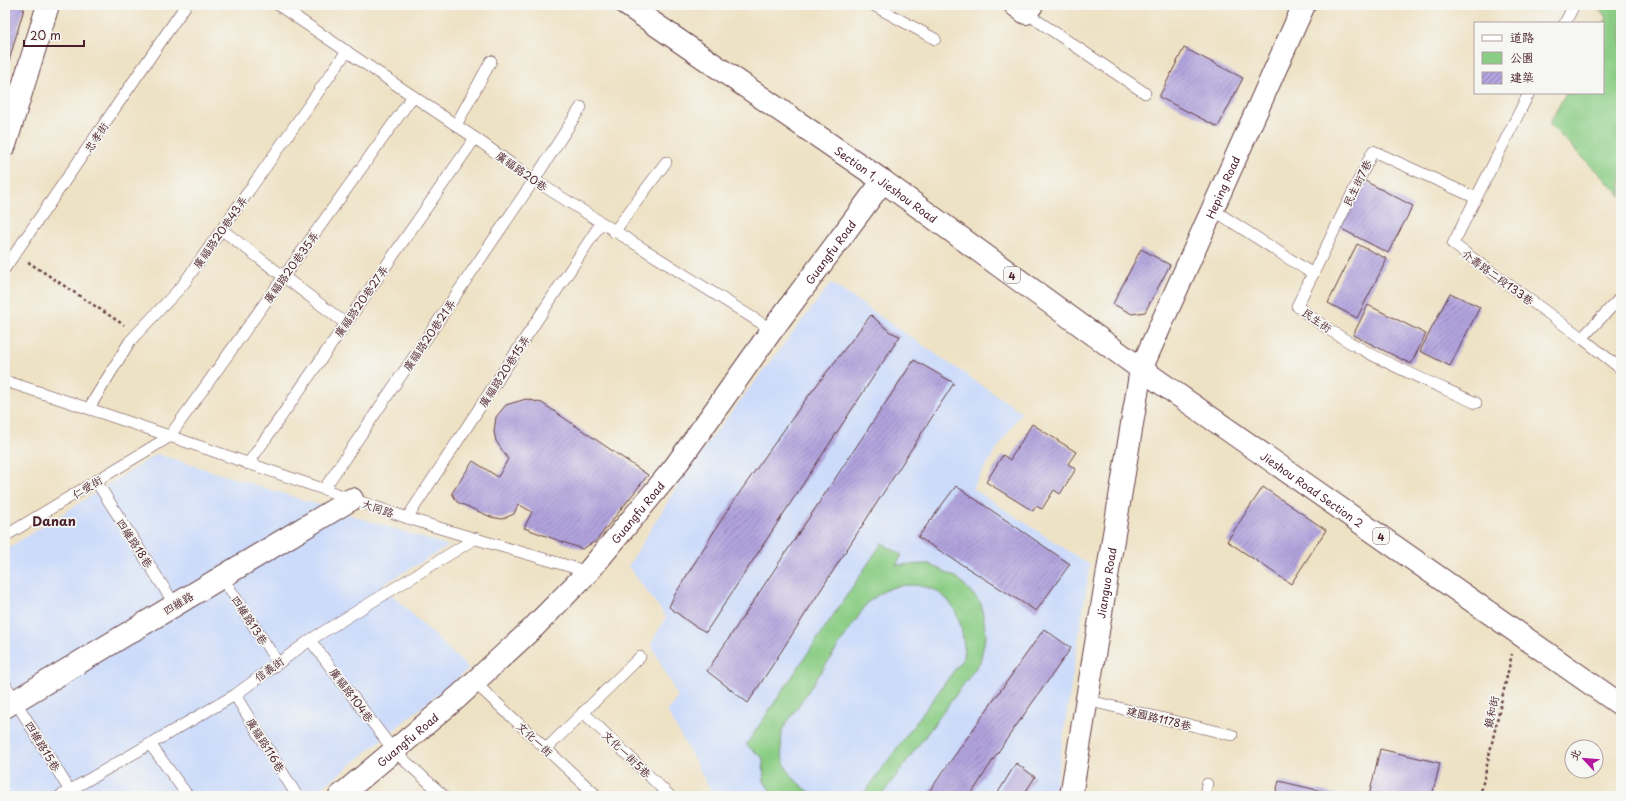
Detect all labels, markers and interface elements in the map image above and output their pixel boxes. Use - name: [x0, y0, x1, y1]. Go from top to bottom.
- scale bar: [24, 22, 84, 48]
- legend: [1474, 22, 1604, 94]
- text: 20 m: [30, 26, 61, 44]
- text: 道路: [1510, 28, 1534, 46]
- text: 公園: [1510, 48, 1534, 66]
- text: 建築: [1510, 68, 1534, 86]
- street label: 忠孝街: [80, 118, 113, 155]
- street label: Section 1, Jieshou Road: [831, 142, 941, 227]
- street label: 廣福路20巷: [493, 147, 551, 195]
- street label: Heping Road: [1201, 153, 1244, 221]
- street label: 民生街7巷: [1338, 157, 1376, 209]
- street label: 廣福路20巷43弄: [189, 192, 251, 272]
- street label: Guangfu Road: [801, 216, 860, 288]
- street label: 廣福路20巷35弄: [259, 228, 323, 306]
- street label: 介壽路二段133巷: [1458, 245, 1538, 309]
- street label: 廣福路20巷27弄: [330, 262, 392, 340]
- road number: 4: [1004, 267, 1020, 283]
- street label: 廣福路20巷21弄: [399, 296, 459, 374]
- street label: 民生街: [1299, 304, 1336, 337]
- street label: 廣福路20巷15弄: [474, 332, 534, 410]
- street label: Jieshou Road Section 2: [1257, 447, 1367, 531]
- street label: 仁愛街: [68, 471, 106, 503]
- street label: Guangfu Road: [607, 477, 668, 547]
- street label: 大同路: [360, 495, 396, 521]
- district label: Danan: [32, 511, 76, 530]
- street label: 四維路18巷: [113, 515, 157, 571]
- road number: 4: [1373, 528, 1389, 544]
- street label: Jianguo Road: [1092, 546, 1120, 620]
- street label: 四維路: [159, 587, 197, 619]
- street label: 四維路13巷: [228, 592, 272, 648]
- street label: 信義街: [251, 652, 288, 686]
- street label: 廣福路104巷: [326, 664, 378, 726]
- street label: 銀和街: [1479, 693, 1503, 730]
- street label: 建國路1178巷: [1125, 702, 1193, 734]
- street label: Guangfu Road: [373, 708, 442, 770]
- street label: 廣福路116巷: [243, 715, 289, 775]
- street label: 四維路15巷: [21, 718, 65, 774]
- street label: 文化一街: [513, 718, 558, 761]
- street label: 文化一街5巷: [599, 726, 655, 782]
- north arrow: [1564, 739, 1604, 779]
- text: 北: [1565, 746, 1585, 763]

